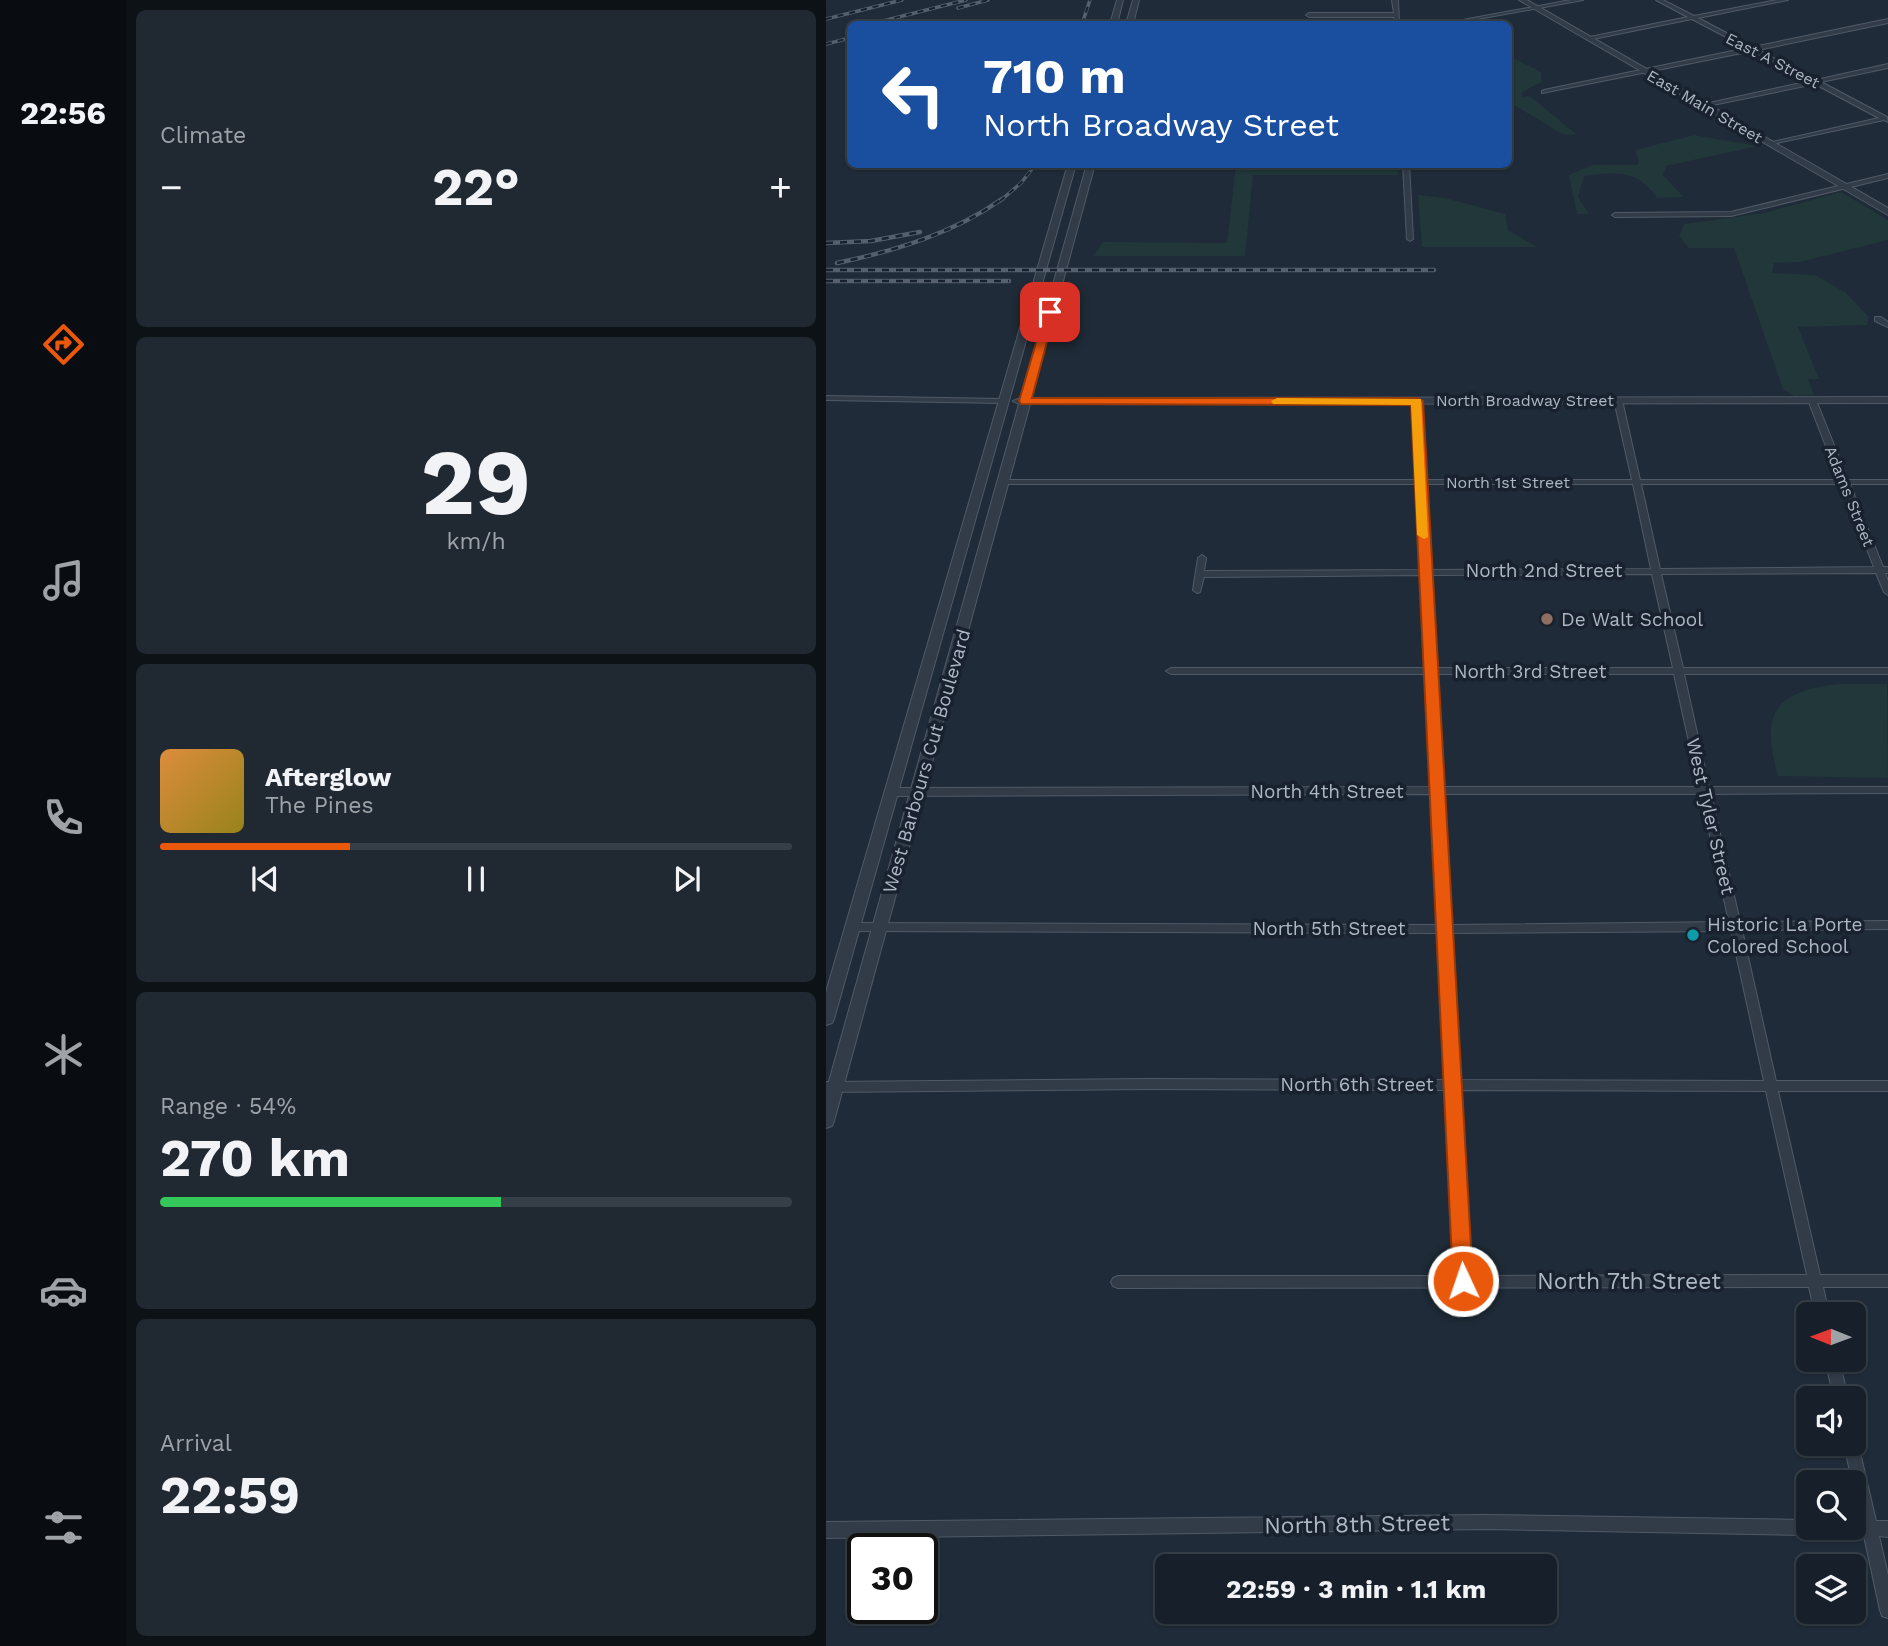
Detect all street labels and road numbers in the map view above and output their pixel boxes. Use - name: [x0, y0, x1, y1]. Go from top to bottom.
- street label: East A Street: [1723, 29, 1823, 92]
- street label: East Main Street: [1644, 66, 1766, 147]
- street label: North Broadway Street: [1436, 391, 1614, 410]
- street label: Adams Street: [1821, 443, 1878, 550]
- street label: North 1st Street: [1446, 473, 1570, 492]
- street label: North 2nd Street: [1466, 559, 1623, 582]
- street label: West Barbours Cut Boulevard: [878, 626, 975, 896]
- street label: North 3rd Street: [1454, 660, 1606, 683]
- street label: West Tyler Street: [1681, 736, 1740, 897]
- street label: North 4th Street: [1250, 780, 1404, 803]
- street label: North 5th Street: [1252, 917, 1406, 940]
- street label: North 6th Street: [1280, 1073, 1434, 1096]
- street label: North 7th Street: [1537, 1268, 1721, 1295]
- street label: North 8th Street: [1264, 1509, 1451, 1540]

